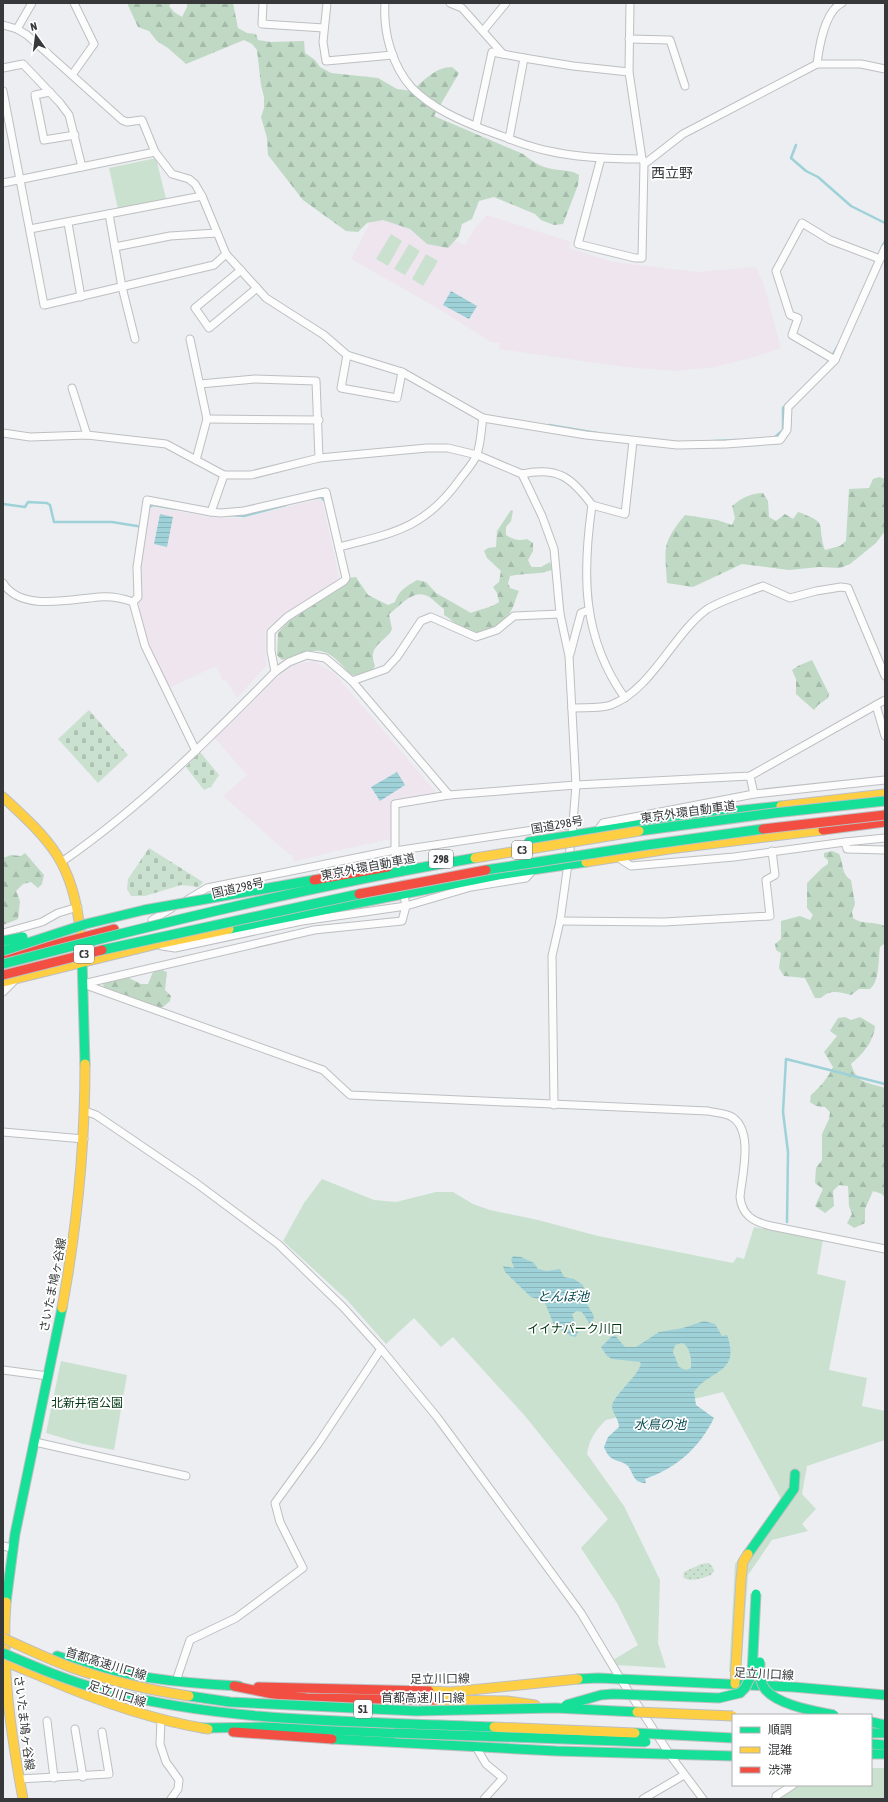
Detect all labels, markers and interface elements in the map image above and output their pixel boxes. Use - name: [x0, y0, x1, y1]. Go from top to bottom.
- north arrow: [16, 16, 56, 56]
- text: N: [29, 20, 38, 33]
- district label: 西立野: [651, 165, 693, 181]
- street label: 東京外環自動車道: [639, 798, 737, 826]
- street label: 国道298号: [530, 814, 584, 836]
- road number: C3: [512, 841, 532, 859]
- road number: 298: [429, 850, 453, 868]
- street label: 東京外環自動車道: [320, 851, 416, 883]
- street label: 国道298号: [211, 875, 265, 901]
- road number: C3: [74, 945, 94, 963]
- street label: さいたま鳩ヶ谷線: [37, 1237, 69, 1333]
- water label: とんぼ池: [537, 1289, 591, 1304]
- park label: イイナパーク川口: [527, 1322, 623, 1336]
- park label: 北新井宿公園: [51, 1396, 123, 1410]
- water label: 水鳥の池: [634, 1417, 688, 1432]
- street label: 首都高速川口線: [64, 1645, 148, 1683]
- street label: 足立川口線: [734, 1665, 794, 1683]
- street label: 足立川口線: [410, 1671, 470, 1687]
- street label: さいたま鳩ヶ谷線: [11, 1675, 37, 1771]
- street label: 足立川口線: [86, 1678, 148, 1710]
- street label: 首都高速川口線: [381, 1691, 465, 1705]
- road number: S1: [354, 1700, 372, 1718]
- legend: [732, 1714, 872, 1786]
- text: 順調: [768, 1723, 792, 1737]
- text: 混雑: [768, 1743, 792, 1757]
- text: 渋滞: [768, 1763, 792, 1777]

